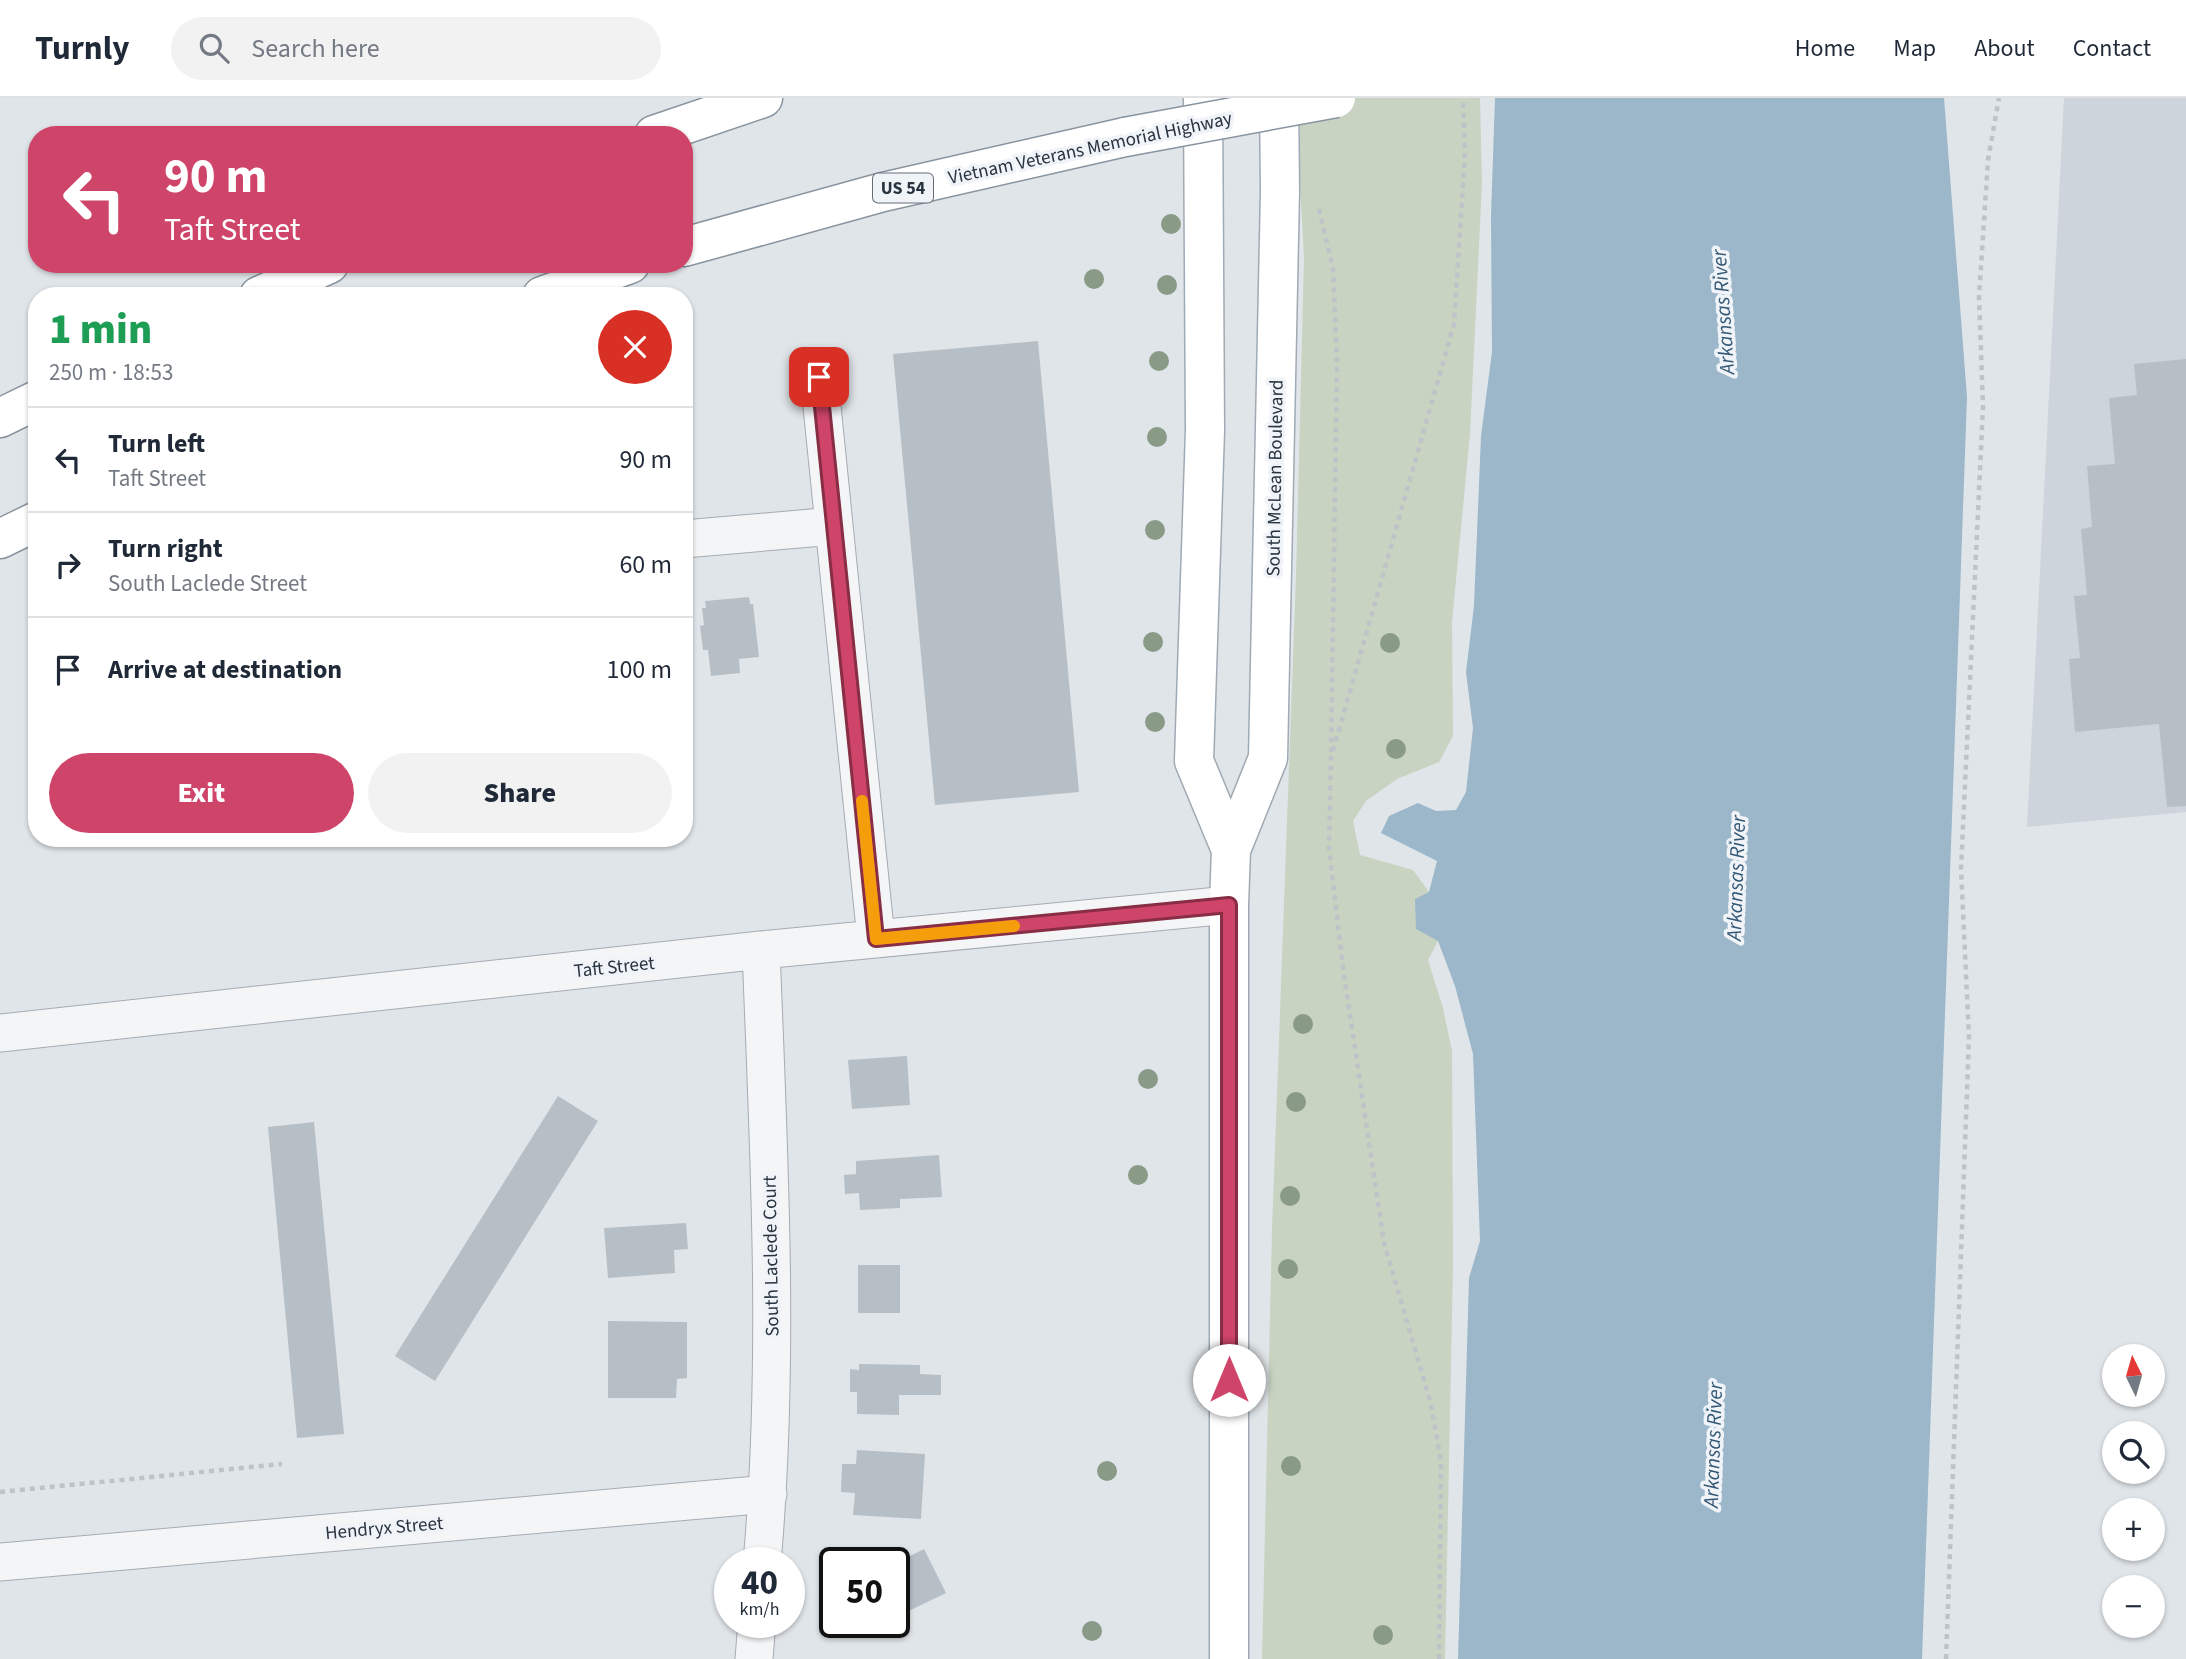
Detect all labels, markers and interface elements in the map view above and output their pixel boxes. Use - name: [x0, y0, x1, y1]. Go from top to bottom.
- search box: [171, 17, 661, 80]
- text: Turnly: [35, 25, 129, 72]
- icon: search: [195, 29, 233, 67]
- text: Search here: [251, 30, 380, 67]
- text: Home: [1795, 31, 1855, 66]
- text: Map: [1893, 31, 1936, 66]
- text: About: [1974, 31, 2035, 66]
- text: Contact: [2073, 31, 2151, 66]
- street label: Vietnam Veterans Memorial Highway: [946, 105, 1235, 192]
- text: 90 m: [164, 142, 268, 212]
- icon: left: [49, 154, 140, 245]
- road number: US 54: [873, 174, 933, 202]
- text: Taft Street: [164, 207, 301, 253]
- water label: Arkansas River: [1704, 248, 1742, 378]
- text: 1 min: [49, 300, 152, 360]
- button: close: [598, 310, 672, 384]
- pin: [789, 347, 849, 407]
- text: 250 m · 18:53: [49, 356, 173, 389]
- icon: arrive: [800, 358, 838, 396]
- street label: South McLean Boulevard: [1260, 379, 1291, 577]
- text: Turn left: [108, 425, 205, 462]
- icon: left: [49, 441, 87, 479]
- text: 90 m: [619, 441, 672, 478]
- text: Taft Street: [108, 462, 206, 495]
- text: Turn right: [108, 530, 223, 567]
- icon: right: [49, 546, 87, 584]
- text: 60 m: [619, 546, 672, 583]
- text: South Laclede Street: [108, 567, 307, 600]
- icon: arrive: [49, 651, 87, 689]
- text: Arrive at destination: [108, 651, 342, 688]
- text: 100 m: [606, 651, 672, 688]
- button: Exit: [49, 753, 354, 833]
- button: Share: [368, 753, 672, 833]
- water label: Arkansas River: [1719, 814, 1753, 943]
- street label: Taft Street: [572, 950, 656, 985]
- street label: South Laclede Court: [757, 1175, 786, 1337]
- position arrow: [1192, 1343, 1266, 1417]
- north arrow: [2102, 1344, 2165, 1407]
- map controls: [2102, 1344, 2165, 1638]
- water label: Arkansas River: [1696, 1381, 1730, 1510]
- button: search: [2102, 1421, 2165, 1484]
- button: +: [2102, 1498, 2165, 1561]
- street label: Hendryx Street: [324, 1510, 445, 1547]
- speed limit sign: 50: [819, 1547, 910, 1638]
- text: 40: [741, 1558, 778, 1608]
- button: −: [2102, 1575, 2165, 1638]
- text: km/h: [740, 1597, 779, 1622]

